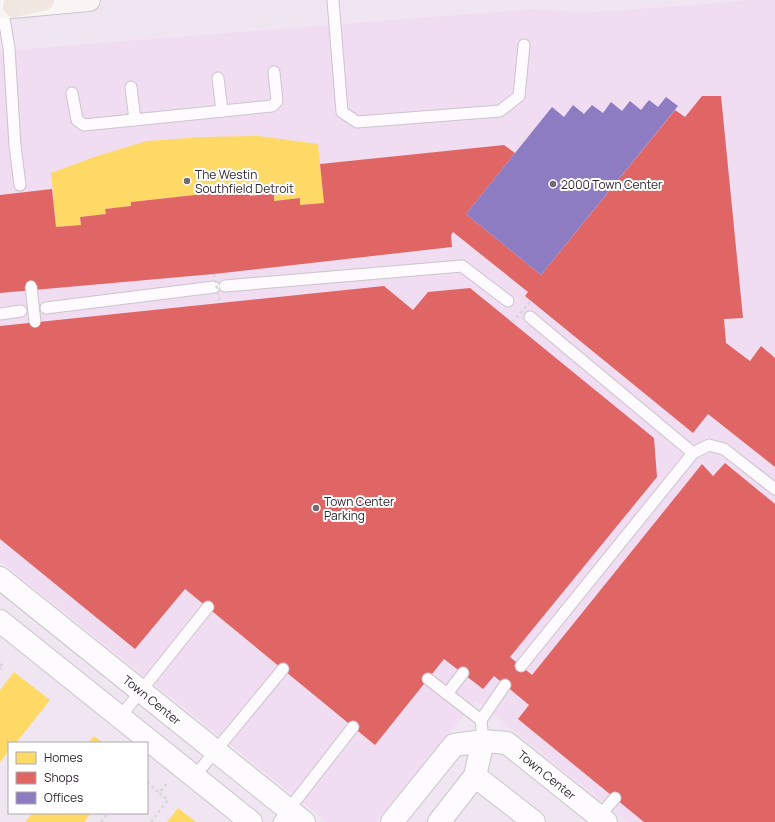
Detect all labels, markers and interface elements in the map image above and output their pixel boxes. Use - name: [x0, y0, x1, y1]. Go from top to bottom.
- place label: The Westin Southfield Detroit: [195, 166, 294, 197]
- marker: The Westin Southfield Detroit: [182, 176, 192, 186]
- place label: 2000 Town Center: [561, 176, 663, 193]
- marker: 2000 Town Center: [548, 179, 558, 189]
- place label: Town Center Parking: [324, 493, 395, 524]
- marker: Town Center Parking: [311, 503, 321, 513]
- street label: Town Center: [119, 671, 185, 729]
- legend: [8, 742, 148, 814]
- street label: Town Center: [514, 746, 580, 804]
- text: Homes: [44, 749, 83, 766]
- text: Shops: [44, 769, 79, 786]
- text: Offices: [44, 789, 83, 806]

